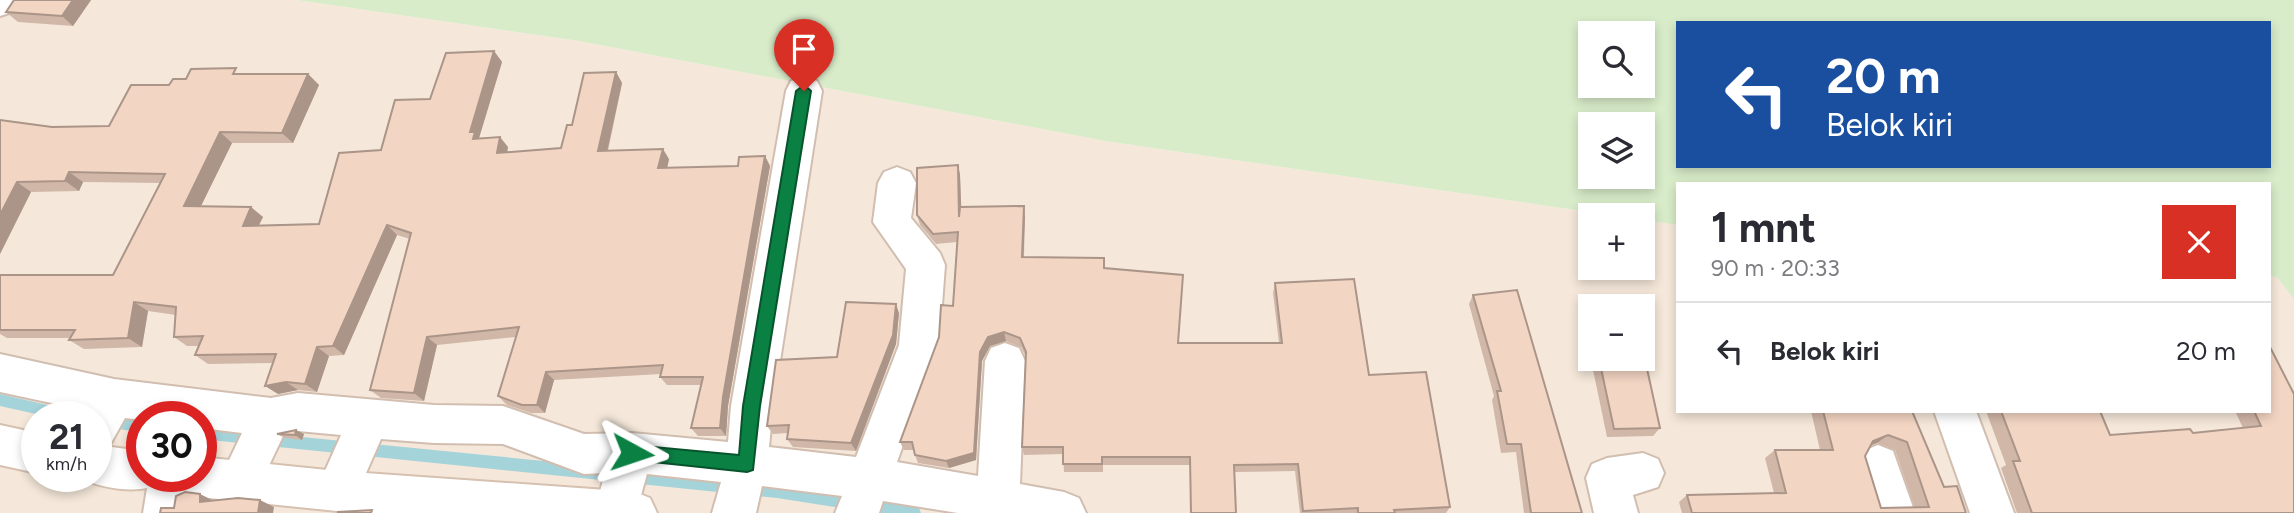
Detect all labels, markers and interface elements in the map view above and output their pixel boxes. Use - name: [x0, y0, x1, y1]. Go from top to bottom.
- pin: [774, 19, 834, 91]
- map controls: [1578, 21, 1655, 371]
- button: search: [1578, 21, 1655, 98]
- icon: arrive: [785, 30, 823, 68]
- text: 20 m: [1826, 46, 1941, 105]
- icon: left: [1711, 49, 1802, 140]
- text: Belok kiri: [1826, 106, 1953, 144]
- button: layers: [1578, 112, 1655, 189]
- text: 1 mnt: [1711, 202, 1816, 253]
- button: +: [1578, 203, 1655, 280]
- button: close: [2162, 205, 2236, 279]
- text: 90 m · 20:33: [1711, 254, 1840, 282]
- button: −: [1578, 294, 1655, 371]
- icon: left: [1711, 332, 1749, 370]
- text: Belok kiri: [1770, 335, 1879, 367]
- text: 20 m: [2176, 335, 2236, 367]
- speed limit sign: 30: [126, 401, 217, 492]
- text: 21: [49, 416, 84, 458]
- position arrow: [595, 416, 669, 490]
- text: km/h: [46, 453, 87, 475]

